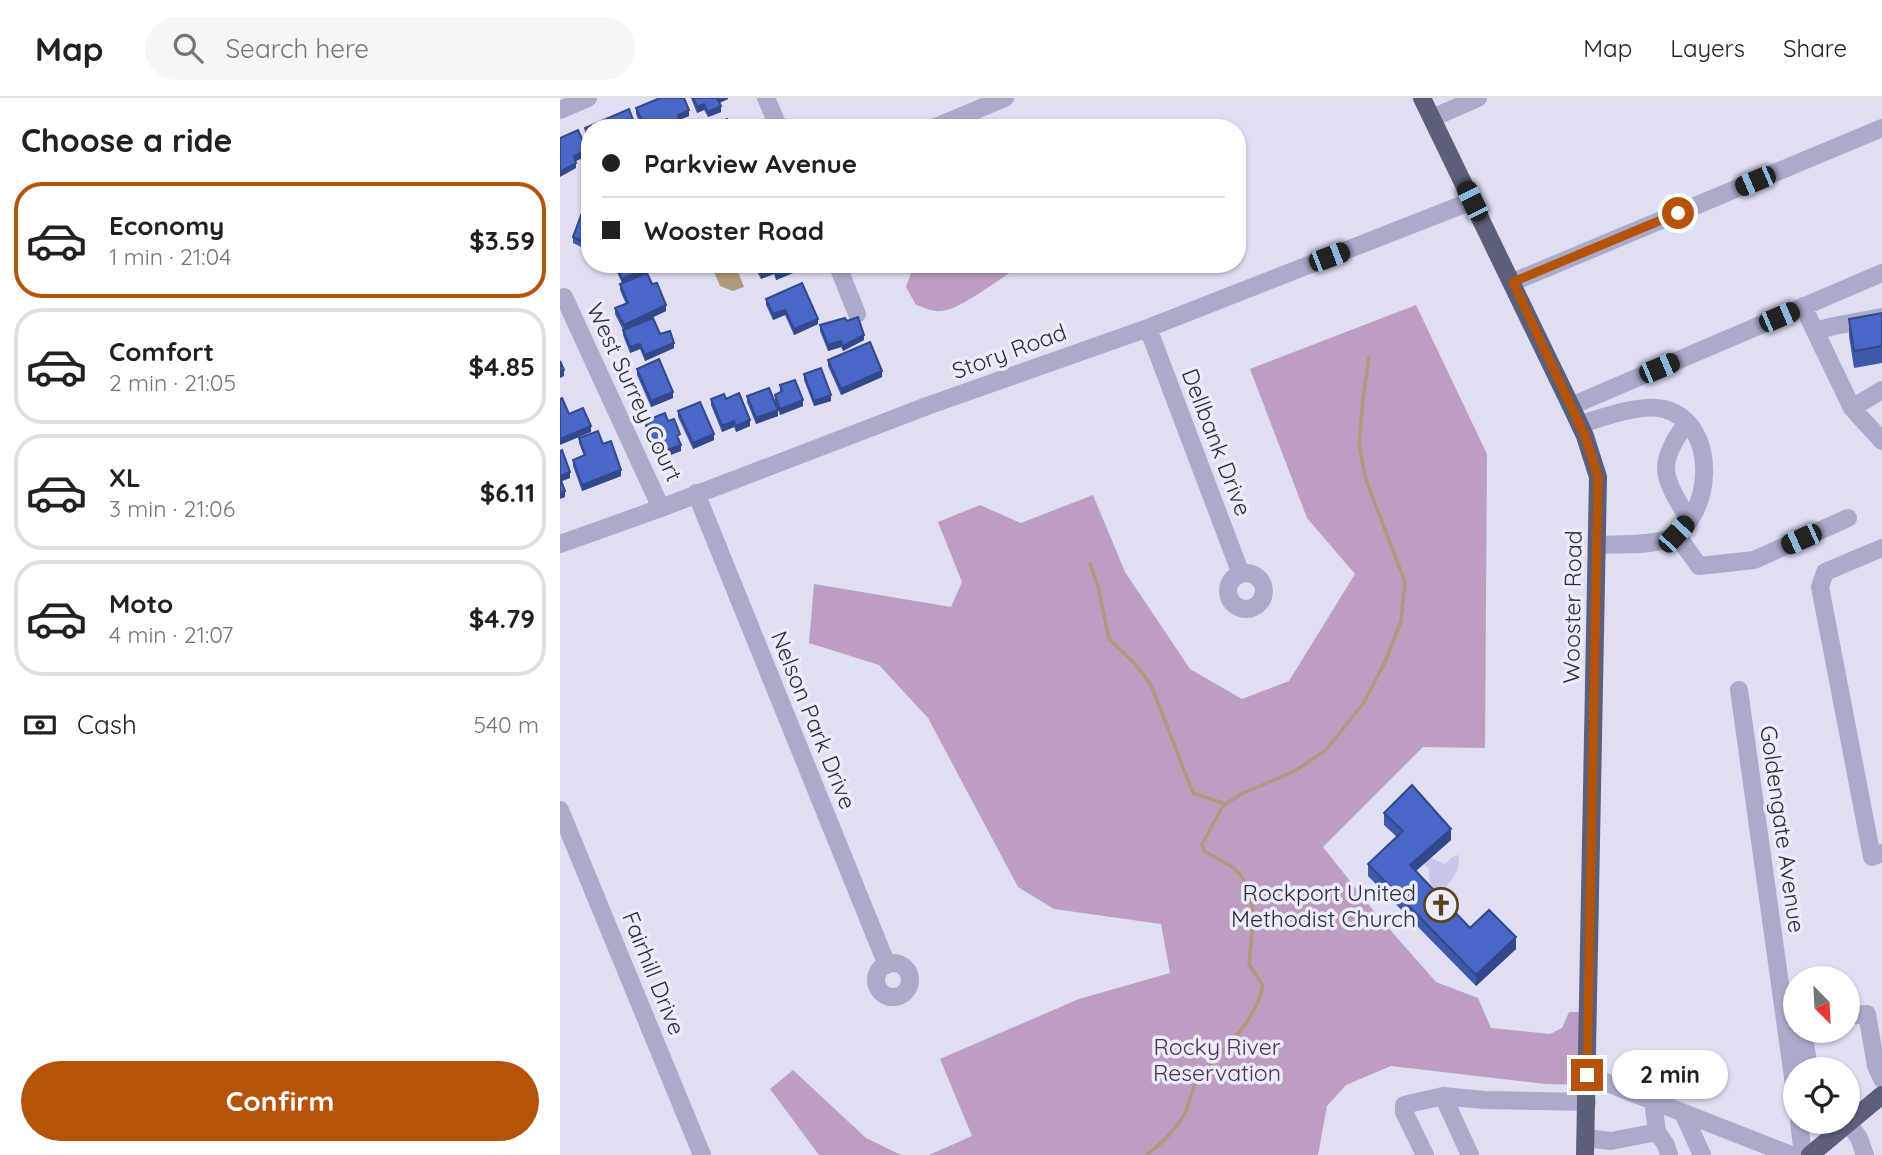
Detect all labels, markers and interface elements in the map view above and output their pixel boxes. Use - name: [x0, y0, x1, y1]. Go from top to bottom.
- search box: [145, 17, 635, 80]
- text: Map: [35, 28, 103, 69]
- icon: search: [169, 29, 207, 67]
- text: Search here: [225, 32, 369, 65]
- text: Map: [1583, 33, 1632, 63]
- text: Layers: [1670, 33, 1745, 63]
- text: Share: [1783, 33, 1847, 63]
- text: Choose a ride: [21, 120, 233, 160]
- text: Parkview Avenue: [644, 147, 857, 180]
- car: [1732, 163, 1779, 199]
- car: [1454, 178, 1491, 224]
- route start: [1662, 197, 1694, 229]
- icon: car: [25, 209, 88, 272]
- text: Economy: [109, 209, 224, 242]
- text: Wooster Road: [644, 214, 824, 247]
- text: $3.59: [469, 224, 535, 257]
- car: [1306, 240, 1353, 274]
- text: 1 min · 21:04: [109, 242, 231, 271]
- street label: West Surrey Court: [581, 298, 689, 486]
- car: [1756, 299, 1803, 335]
- street label: Story Road: [948, 317, 1070, 385]
- icon: car: [25, 335, 88, 398]
- text: Comfort: [109, 335, 214, 368]
- text: $4.85: [468, 350, 535, 383]
- car: [1636, 350, 1683, 386]
- street label: Dellbank Drive: [1176, 364, 1258, 520]
- text: 2 min · 21:05: [109, 368, 236, 397]
- icon: car: [25, 461, 88, 524]
- text: XL: [109, 461, 141, 494]
- text: $6.11: [480, 476, 535, 509]
- text: 3 min · 21:06: [109, 494, 235, 523]
- car: [1654, 511, 1699, 557]
- car: [1778, 521, 1825, 557]
- street label: Wooster Road: [1556, 530, 1588, 684]
- icon: car: [25, 587, 88, 650]
- text: Moto: [109, 587, 173, 620]
- text: $4.79: [469, 602, 535, 635]
- text: 4 min · 21:07: [109, 620, 233, 649]
- street label: Nelson Park Drive: [765, 627, 863, 813]
- icon: cash: [21, 706, 59, 744]
- text: Cash: [77, 708, 137, 741]
- text: 540 m: [473, 710, 539, 739]
- street label: Goldengate Avenue: [1754, 724, 1812, 934]
- place label: Rockport United Methodist Church: [1231, 878, 1416, 933]
- church icon: Rockport United Methodist Church: [1422, 886, 1460, 924]
- street label: Fairhill Drive: [616, 907, 692, 1039]
- north arrow: [1783, 966, 1860, 1043]
- map controls: [1783, 966, 1860, 1134]
- park label: Rocky River Reservation: [1153, 1032, 1281, 1087]
- callout: 2 min: [1612, 1051, 1727, 1100]
- button: locate: [1783, 1057, 1860, 1134]
- route end: [1571, 1059, 1603, 1091]
- text: 2 min: [1640, 1060, 1700, 1089]
- button: Confirm: [21, 1061, 539, 1141]

